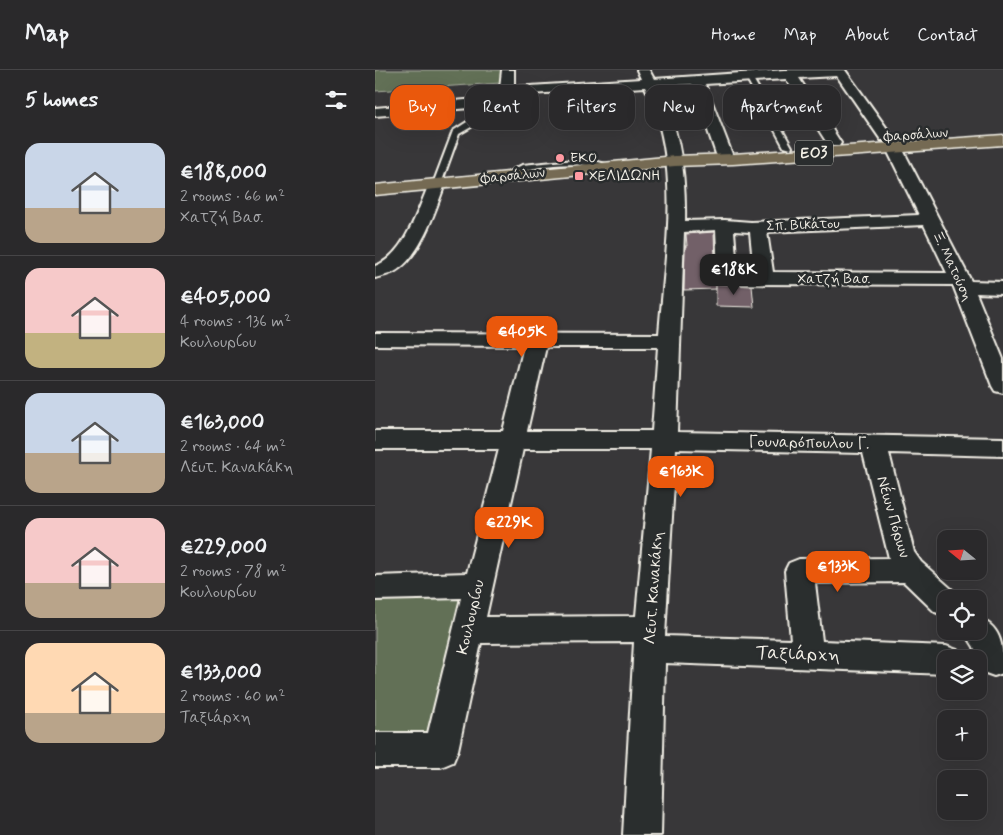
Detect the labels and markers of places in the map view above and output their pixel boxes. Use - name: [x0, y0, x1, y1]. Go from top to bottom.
- place label: EKO: [570, 149, 597, 167]
- marker: EKO: [554, 152, 566, 164]
- place label: ΧΕΛΙΔΩΝΗ: [589, 167, 660, 185]
- marker: ΧΕΛΙΔΩΝΗ: [573, 170, 585, 182]
- pin: €188K: [699, 254, 769, 296]
- pin: €405K: [487, 316, 557, 358]
- pin: €163K: [646, 456, 716, 498]
- pin: €229K: [474, 506, 544, 549]
- pin: €133K: [803, 550, 873, 593]

